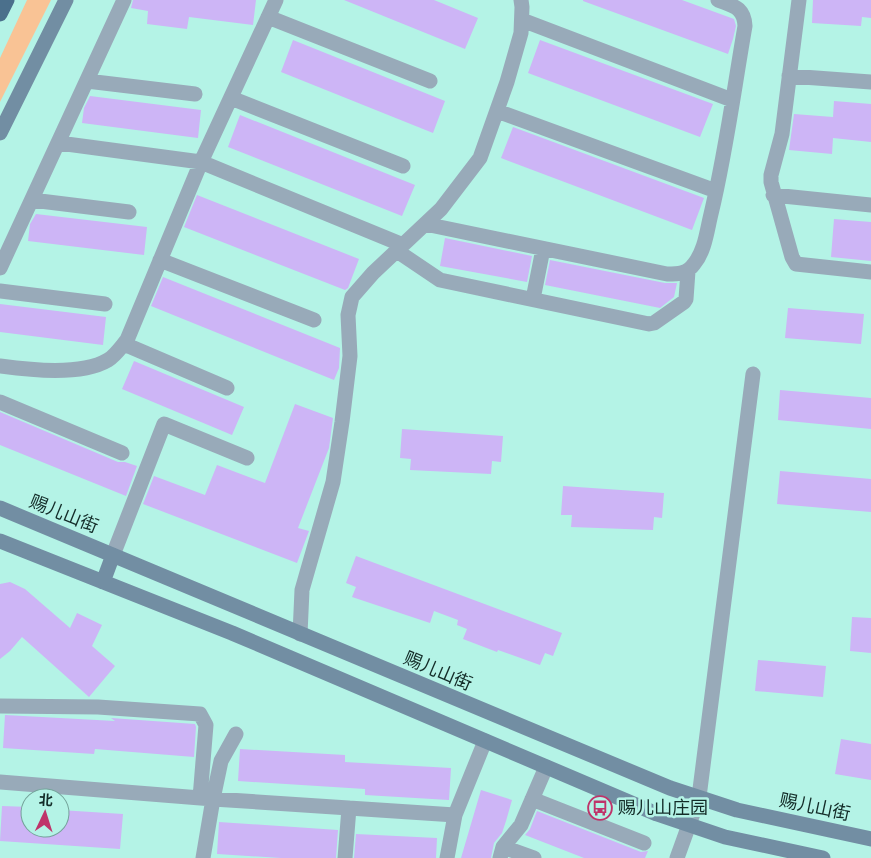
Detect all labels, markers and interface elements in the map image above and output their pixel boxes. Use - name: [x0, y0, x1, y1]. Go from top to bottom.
- street label: 赐儿山街: [26, 488, 102, 540]
- street label: 赐儿山街: [400, 645, 476, 697]
- street label: 赐儿山街: [777, 787, 853, 827]
- north arrow: [20, 788, 70, 838]
- text: 北: [38, 790, 54, 810]
- bus stop icon: 赐儿山庄园: [587, 795, 613, 821]
- place label: 赐儿山庄园: [618, 795, 708, 821]

